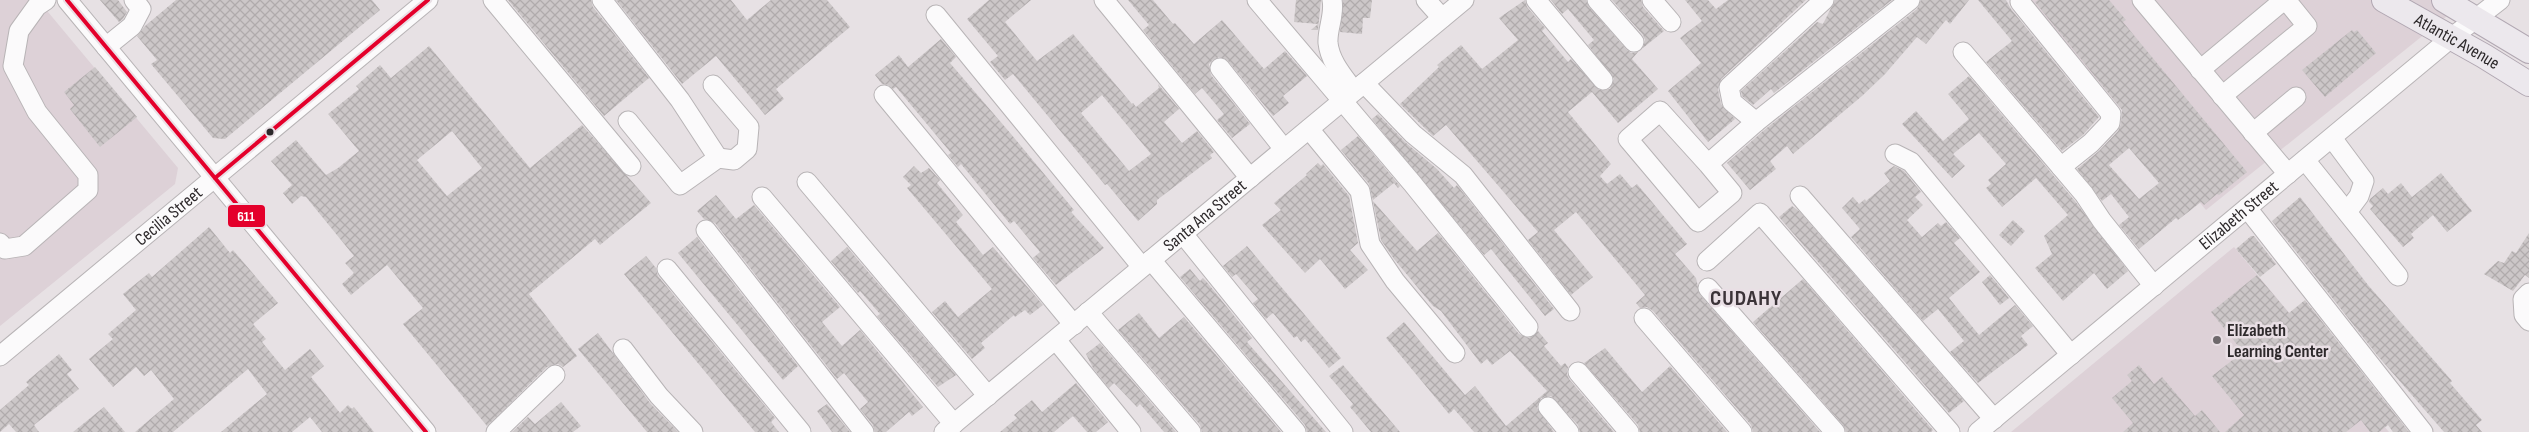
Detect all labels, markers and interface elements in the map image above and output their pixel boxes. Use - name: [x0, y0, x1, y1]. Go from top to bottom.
- street label: Atlantic Avenue: [2410, 9, 2503, 74]
- unlabelled marker: [265, 127, 275, 137]
- street label: Santa Ana Street: [1159, 175, 1251, 256]
- street label: Elizabeth Street: [2195, 176, 2283, 254]
- street label: Cecilia Street: [131, 182, 207, 250]
- line badge: 611: [227, 204, 266, 228]
- text: 611: [237, 208, 255, 225]
- district label: CUDAHY: [1710, 285, 1782, 312]
- place label: Elizabeth Learning Center: [2227, 320, 2329, 362]
- marker: Elizabeth Learning Center: [2211, 334, 2223, 346]

